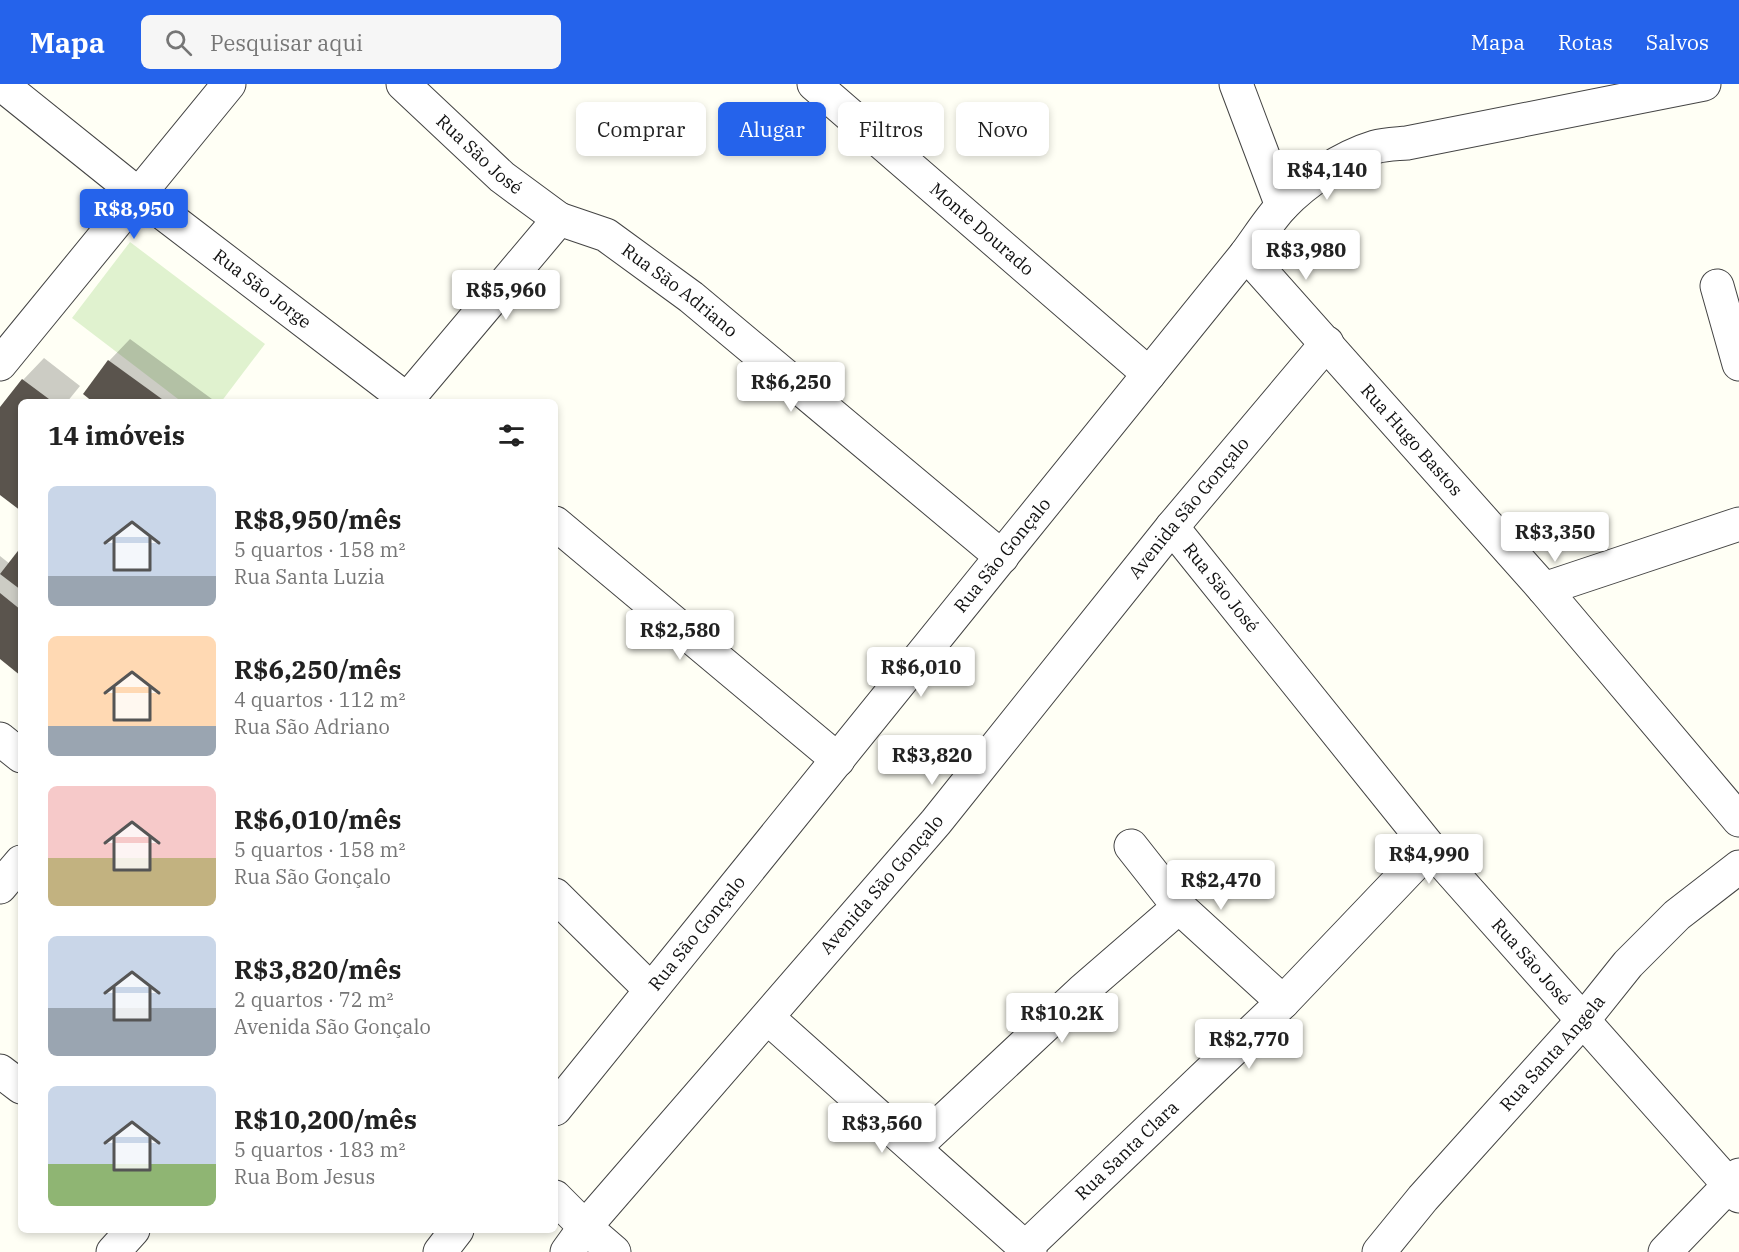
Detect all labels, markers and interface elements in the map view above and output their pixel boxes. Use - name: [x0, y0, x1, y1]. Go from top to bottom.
- search box: [141, 15, 561, 69]
- text: Mapa: [30, 24, 105, 61]
- icon: search: [162, 26, 195, 59]
- text: Pesquisar aqui: [210, 28, 363, 57]
- text: Mapa: [1471, 28, 1525, 56]
- text: Rotas: [1558, 28, 1613, 56]
- text: Salvos: [1646, 28, 1709, 56]
- chip: Comprar: [576, 102, 706, 156]
- chip: Alugar: [718, 102, 826, 156]
- chip: Filtros: [838, 102, 944, 156]
- chip: Novo: [956, 102, 1049, 156]
- street label: Rua São José: [432, 109, 527, 199]
- pin: R$4,140: [1272, 150, 1382, 201]
- text: R$4,140: [1287, 156, 1367, 183]
- street label: Monte Dourado: [925, 178, 1039, 280]
- pin: R$8,950: [79, 189, 189, 240]
- text: R$8,950: [94, 195, 174, 222]
- pin: R$3,980: [1251, 230, 1361, 281]
- text: R$3,980: [1266, 236, 1346, 263]
- street label: Rua São Adriano: [617, 238, 743, 342]
- street label: Rua São Jorge: [209, 244, 316, 333]
- pin: R$5,960: [451, 270, 561, 321]
- text: R$5,960: [466, 276, 546, 303]
- pin: R$6,250: [736, 362, 846, 413]
- text: R$6,250: [751, 368, 831, 395]
- street label: Rua Hugo Bastos: [1356, 379, 1468, 501]
- text: 14 imóveis: [48, 418, 185, 452]
- icon: filters: [495, 419, 528, 452]
- street label: Avenida São Gonçalo: [1123, 432, 1254, 583]
- street label: Rua São Gonçalo: [949, 493, 1055, 617]
- text: R$8,950/mês: [234, 502, 401, 536]
- icon: home: [96, 510, 168, 582]
- pin: R$3,350: [1500, 512, 1610, 563]
- text: R$3,350: [1515, 518, 1595, 545]
- text: 5 quartos · 158 m²: [234, 536, 405, 563]
- street label: Rua São José: [1178, 538, 1264, 637]
- text: Rua Santa Luzia: [234, 563, 385, 590]
- pin: R$2,580: [625, 610, 735, 661]
- text: R$2,580: [640, 616, 720, 643]
- pin: R$6,010: [866, 647, 976, 698]
- text: R$6,250/mês: [234, 652, 401, 686]
- text: R$6,010: [881, 653, 961, 680]
- icon: home: [96, 660, 168, 732]
- text: 4 quartos · 112 m²: [234, 686, 405, 713]
- text: Rua São Adriano: [234, 713, 390, 740]
- pin: R$3,820: [877, 735, 987, 786]
- text: R$3,820: [892, 741, 972, 768]
- text: R$6,010/mês: [234, 802, 401, 836]
- icon: home: [96, 810, 168, 882]
- street label: Avenida São Gonçalo: [815, 810, 948, 959]
- pin: R$4,990: [1374, 834, 1484, 885]
- text: 5 quartos · 158 m²: [234, 836, 405, 863]
- text: R$4,990: [1389, 840, 1469, 867]
- pin: R$2,470: [1166, 860, 1276, 911]
- text: Rua São Gonçalo: [234, 863, 391, 890]
- text: R$2,470: [1181, 866, 1261, 893]
- street label: Rua São Gonçalo: [643, 871, 750, 995]
- street label: Rua São José: [1487, 913, 1576, 1010]
- text: R$3,820/mês: [234, 952, 401, 986]
- icon: home: [96, 960, 168, 1032]
- text: 2 quartos · 72 m²: [234, 986, 393, 1013]
- street label: Rua Santa Angela: [1495, 990, 1610, 1116]
- pin: R$10.2K: [1007, 993, 1117, 1044]
- text: R$10.2K: [1020, 999, 1104, 1026]
- text: Avenida São Gonçalo: [234, 1013, 431, 1040]
- pin: R$2,770: [1194, 1019, 1304, 1070]
- text: R$2,770: [1209, 1025, 1289, 1052]
- street label: Rua Santa Clara: [1070, 1096, 1183, 1205]
- text: R$10,200/mês: [234, 1102, 417, 1136]
- pin: R$3,560: [827, 1103, 937, 1154]
- text: R$3,560: [842, 1109, 922, 1136]
- icon: home: [96, 1110, 168, 1182]
- text: 5 quartos · 183 m²: [234, 1136, 405, 1163]
- text: Rua Bom Jesus: [234, 1163, 375, 1190]

